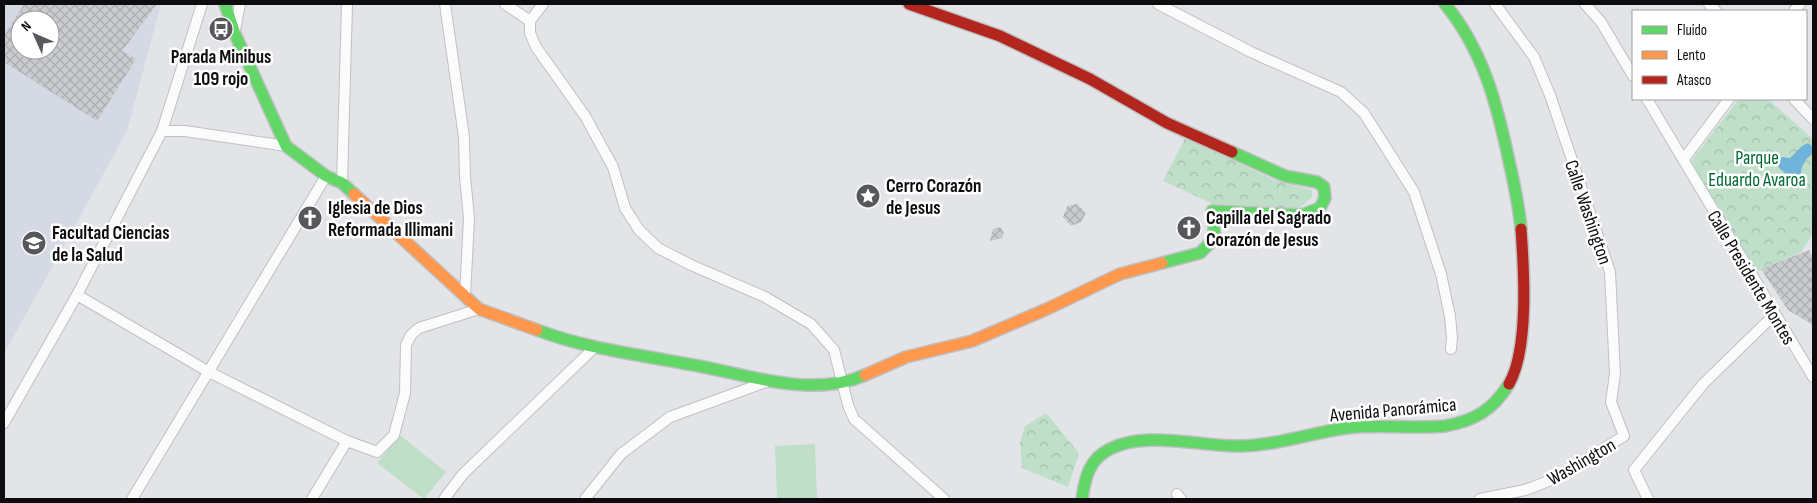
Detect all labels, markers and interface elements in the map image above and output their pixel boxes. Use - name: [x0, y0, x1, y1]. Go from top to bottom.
- north arrow: [10, 10, 60, 60]
- legend: [1632, 10, 1807, 100]
- bus stop icon: Parada Minibus 109 rojo: [208, 16, 234, 42]
- text: N: [18, 18, 35, 35]
- text: Fluido: [1677, 21, 1707, 40]
- place label: Parada Minibus 109 rojo: [171, 46, 271, 91]
- text: Lento: [1677, 46, 1706, 65]
- text: Atasco: [1676, 71, 1711, 90]
- park label: Parque Eduardo Avaroa: [1708, 147, 1806, 192]
- street label: Calle Washington: [1559, 157, 1616, 268]
- place label: Cerro Corazón de Jesus: [886, 175, 982, 220]
- place icon: Cerro Corazón de Jesus: [855, 183, 881, 209]
- place label: Iglesia de Dios Reformada Illimani: [328, 197, 453, 242]
- church icon: Iglesia de Dios Reformada Illimani: [297, 205, 323, 231]
- street label: Calle Presidente Montes: [1702, 206, 1800, 349]
- place label: Capilla del Sagrado Corazón de Jesus: [1206, 207, 1331, 252]
- church icon: Capilla del Sagrado Corazón de Jesus: [1176, 215, 1202, 241]
- place label: Facultad Ciencias de la Salud: [52, 222, 170, 267]
- school or university icon: Facultad Ciencias de la Salud: [21, 230, 47, 256]
- street label: Avenida Panorámica: [1328, 394, 1457, 428]
- street label: Washington: [1544, 434, 1620, 491]

